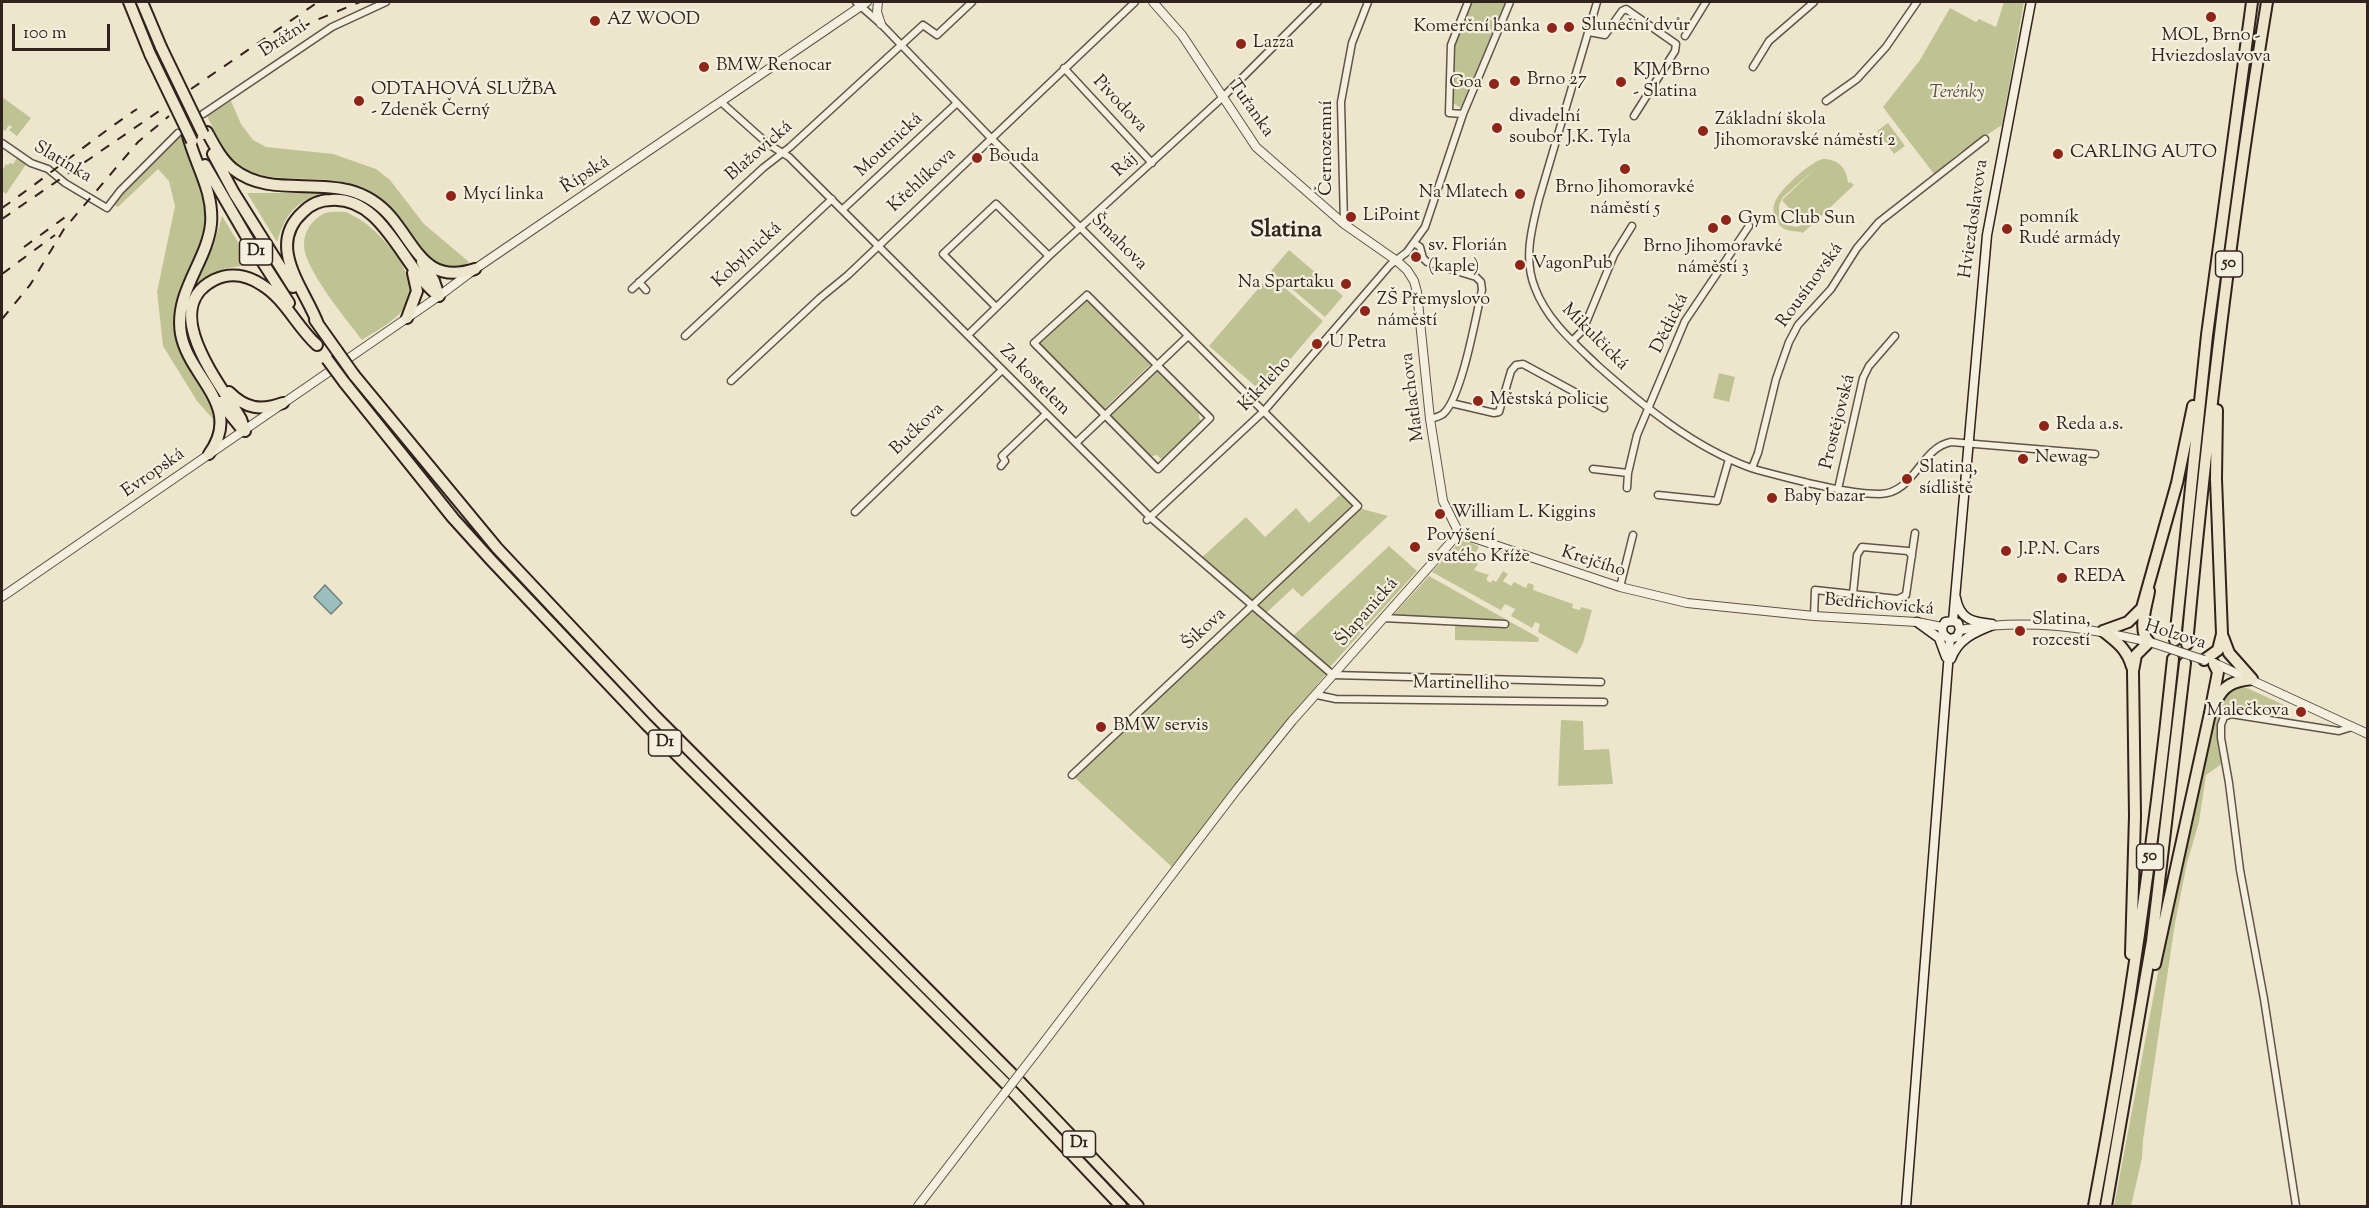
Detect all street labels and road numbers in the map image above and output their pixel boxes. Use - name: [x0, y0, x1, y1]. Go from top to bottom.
- street label: Drážní: [256, 17, 312, 63]
- street label: Pivodova: [1087, 72, 1151, 138]
- street label: Tuřanka: [1222, 76, 1278, 142]
- street label: Černozemní: [1317, 100, 1339, 196]
- street label: Moutnická: [852, 109, 928, 183]
- street label: Blažovická: [722, 117, 798, 187]
- street label: Slatinka: [29, 137, 95, 189]
- street label: Křehlíkova: [885, 144, 961, 218]
- street label: Ráj: [1109, 149, 1143, 183]
- street label: Řípská: [558, 152, 614, 200]
- street label: Hviezdoslavova: [1956, 158, 1994, 280]
- street label: Šmahova: [1085, 210, 1151, 276]
- street label: Kobylnická: [709, 218, 787, 294]
- road number: D1: [240, 239, 272, 265]
- street label: Rousínovská: [1773, 240, 1849, 332]
- road number: 50: [2216, 251, 2242, 277]
- street label: Dědická: [1647, 291, 1695, 357]
- street label: Mikulčická: [1556, 300, 1632, 376]
- street label: Za kostelem: [994, 341, 1074, 421]
- street label: Matlachova: [1398, 351, 1430, 443]
- street label: Kikrleho: [1235, 353, 1297, 417]
- street label: Prostějovská: [1817, 372, 1861, 472]
- street label: Bučkova: [887, 399, 949, 461]
- street label: Evropská: [118, 445, 190, 503]
- street label: Krejčího: [1558, 543, 1628, 583]
- street label: Šlapanická: [1332, 574, 1404, 652]
- street label: Bedřichovická: [1823, 590, 1935, 622]
- street label: Šikova: [1178, 604, 1232, 656]
- street label: Holzova: [2142, 616, 2208, 656]
- street label: Martinelliho: [1412, 673, 1510, 697]
- road number: D1: [648, 730, 682, 756]
- road number: 50: [2136, 844, 2164, 870]
- road number: D1: [1062, 1131, 1096, 1157]

